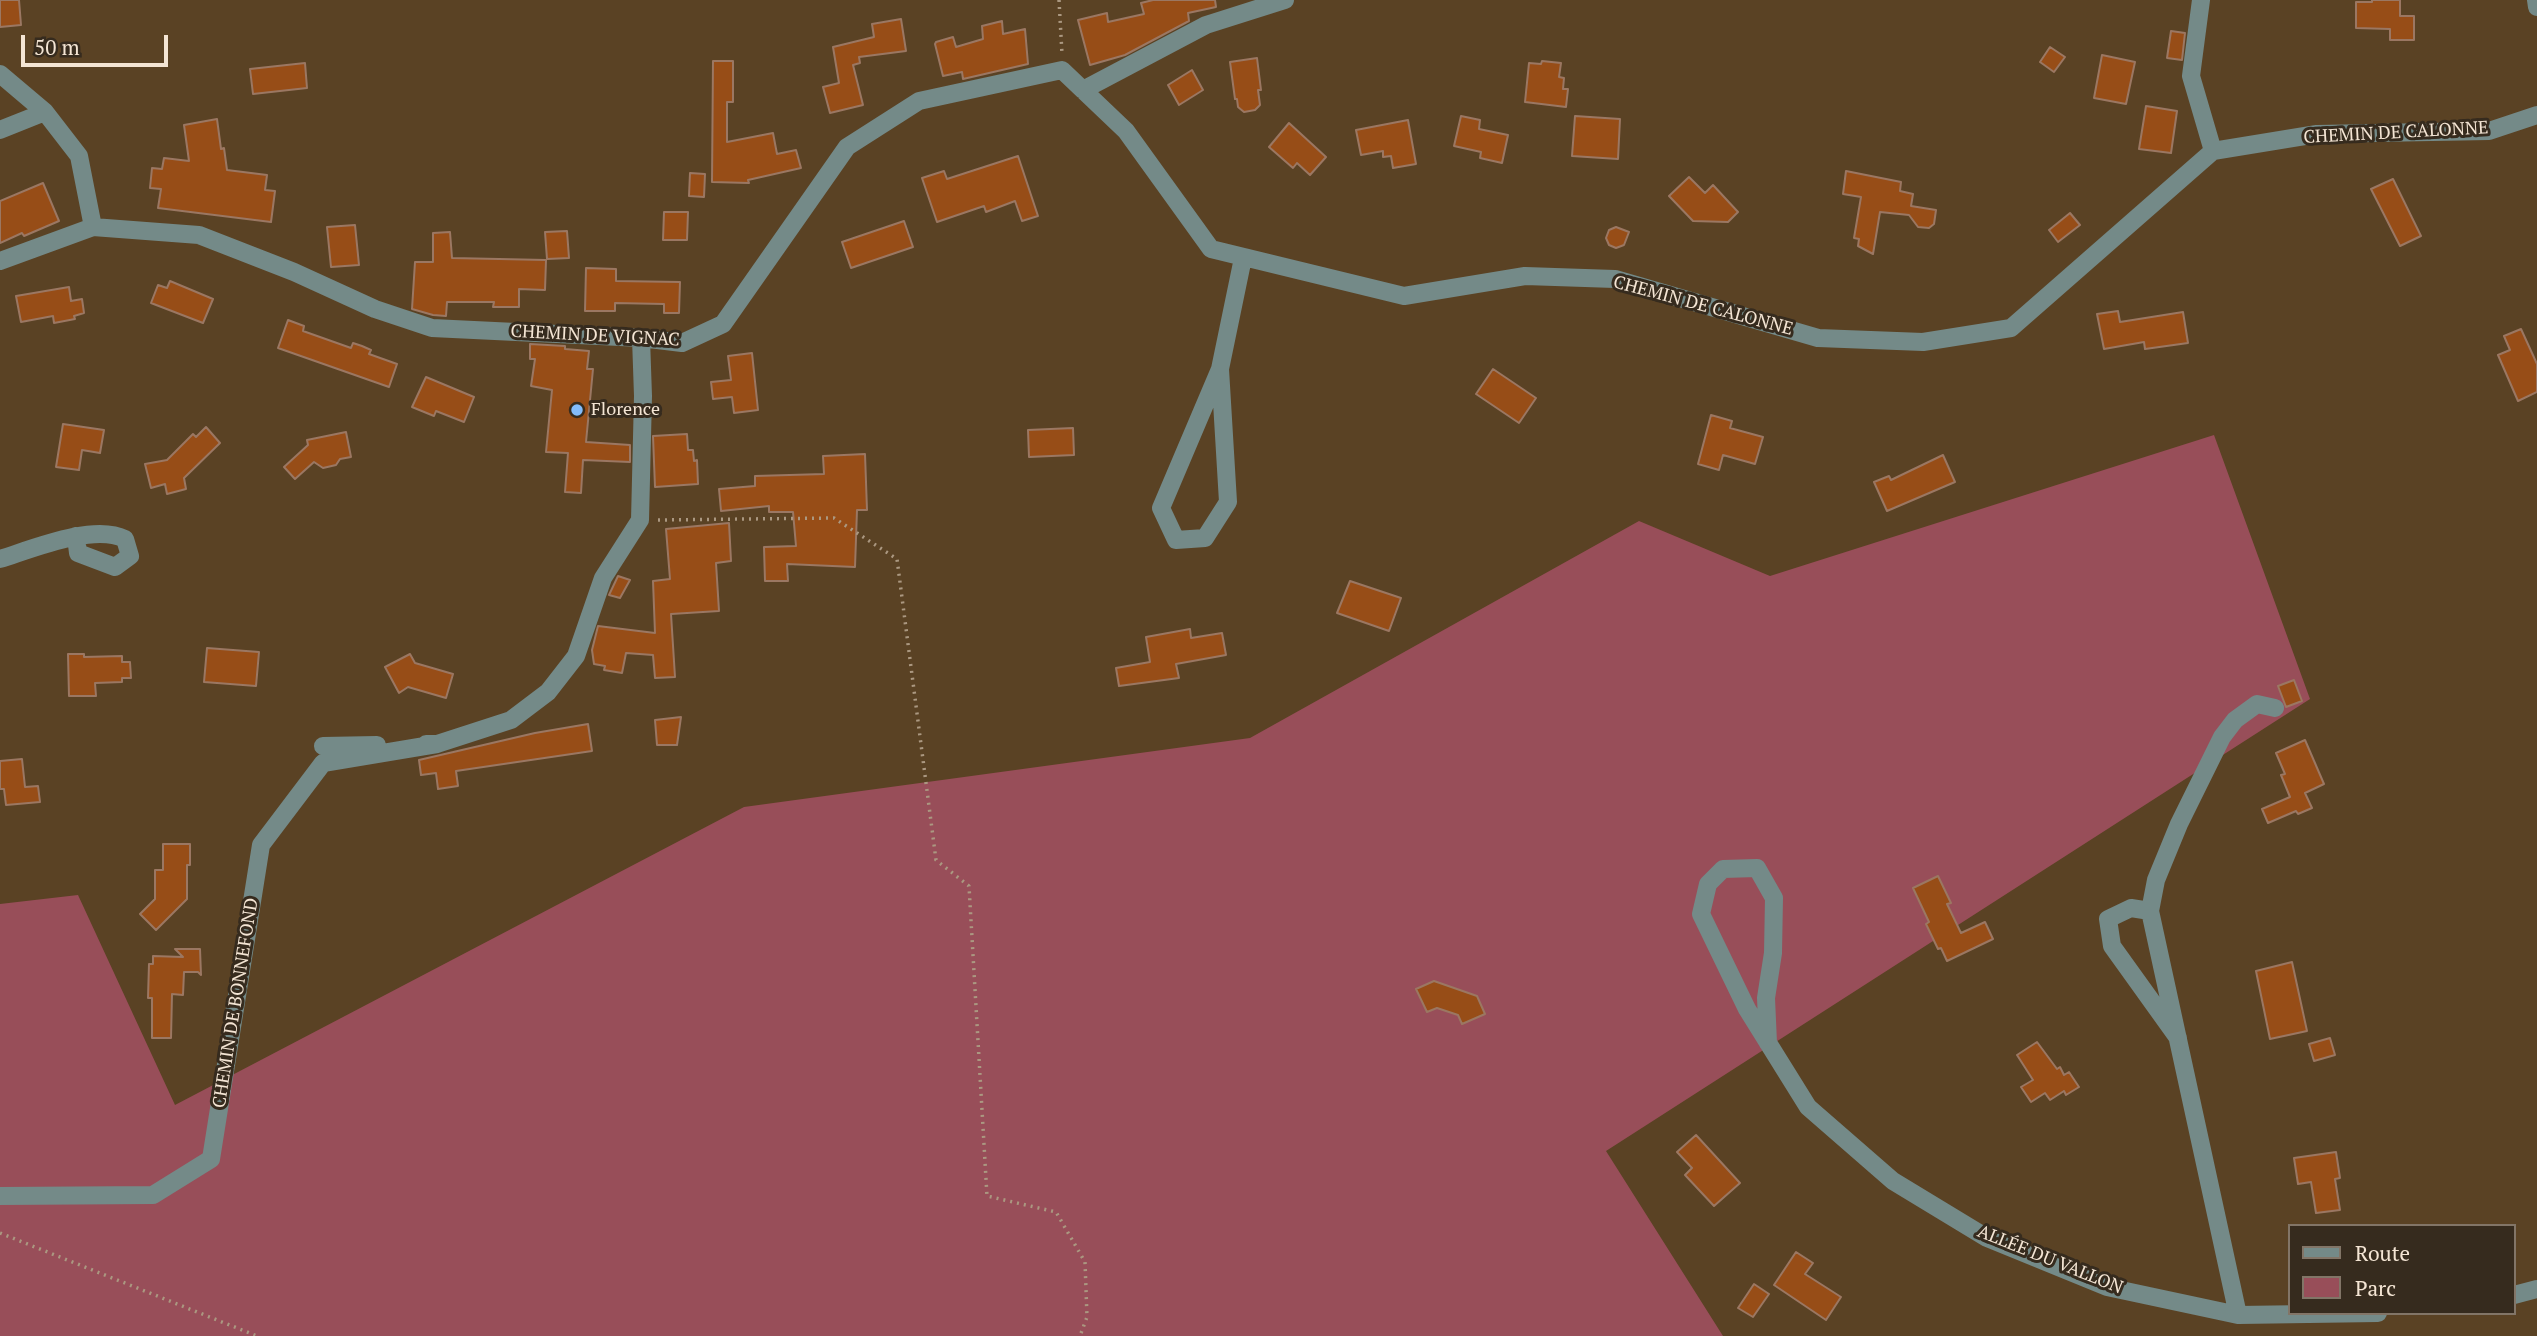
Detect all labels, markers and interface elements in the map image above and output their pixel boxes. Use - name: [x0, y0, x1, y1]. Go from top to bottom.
- scale bar: [24, 21, 172, 65]
- text: 50 m: [34, 33, 80, 61]
- street label: CHEMIN DE CALONNE: [2303, 117, 2489, 149]
- street label: CHEMIN DE CALONNE: [1611, 272, 1795, 340]
- street label: CHEMIN DE VIGNAC: [510, 321, 680, 351]
- place label: Florence: [591, 399, 660, 421]
- marker: Florence: [569, 402, 585, 418]
- street label: CHEMIN DE BONNEFOND: [209, 896, 263, 1110]
- street label: ALLÉE DU VALLON: [1974, 1221, 2126, 1299]
- legend: [2288, 1224, 2516, 1315]
- text: Route: [2355, 1239, 2410, 1267]
- text: Parc: [2355, 1274, 2396, 1302]

